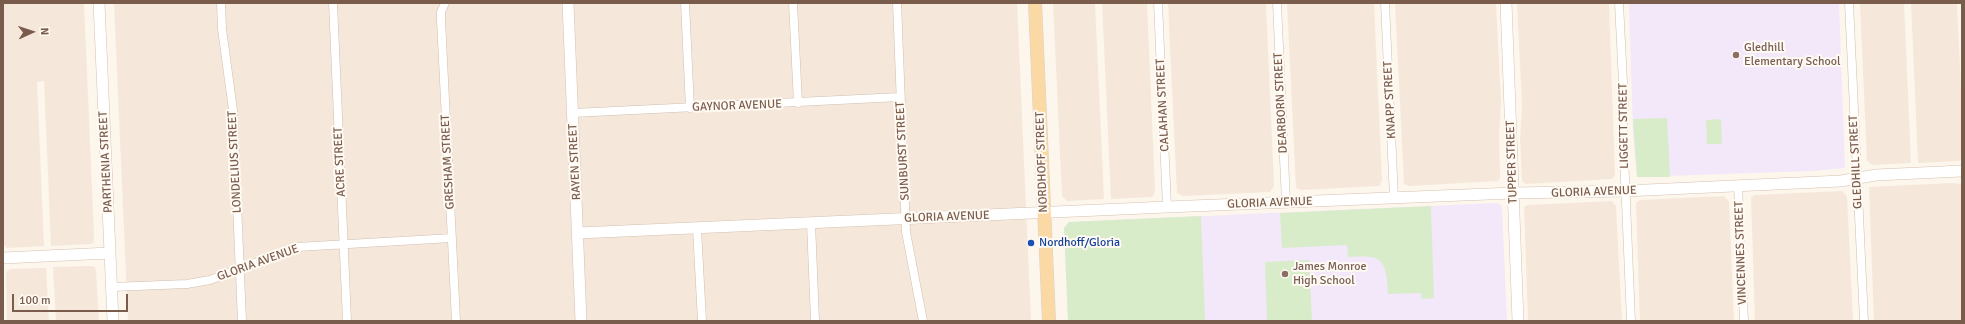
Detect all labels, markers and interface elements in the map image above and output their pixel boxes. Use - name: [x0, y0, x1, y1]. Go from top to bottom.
- north arrow: [12, 12, 52, 52]
- text: N: [38, 27, 51, 36]
- place label: Gledhill Elementary School: [1744, 41, 1840, 69]
- marker: Gledhill Elementary School: [1731, 50, 1741, 60]
- street label: DEARBORN STREET: [1271, 52, 1291, 154]
- street label: CALAHAN STREET: [1153, 58, 1173, 152]
- street label: KNAPP STREET: [1381, 61, 1399, 139]
- street label: LIGGETT STREET: [1616, 83, 1632, 169]
- street label: GAYNOR AVENUE: [692, 97, 782, 115]
- street label: SUNBURST STREET: [893, 101, 913, 201]
- street label: LONDELIUS STREET: [225, 110, 245, 214]
- street label: PARTHENIA STREET: [96, 111, 116, 213]
- street label: NORDHOFF STREET: [1033, 111, 1051, 213]
- street label: GRESHAM STREET: [438, 114, 458, 210]
- street label: GLEDHILL STREET: [1846, 115, 1866, 209]
- street label: TUPPER STREET: [1503, 120, 1521, 204]
- street label: RAYEN STREET: [566, 123, 584, 201]
- street label: ACRE STREET: [331, 127, 349, 197]
- street label: GLORIA AVENUE: [1551, 183, 1637, 201]
- street label: GLORIA AVENUE: [1227, 194, 1313, 212]
- street label: VINCENNES STREET: [1732, 201, 1750, 305]
- street label: GLORIA AVENUE: [904, 208, 990, 226]
- place label: Nordhoff/Gloria: [1039, 236, 1120, 250]
- marker: Nordhoff/Gloria: [1026, 238, 1036, 248]
- street label: GLORIA AVENUE: [215, 242, 301, 284]
- place label: James Monroe High School: [1293, 260, 1367, 288]
- marker: James Monroe High School: [1280, 269, 1290, 279]
- scale bar: [14, 286, 130, 312]
- text: 100 m: [19, 293, 51, 308]

